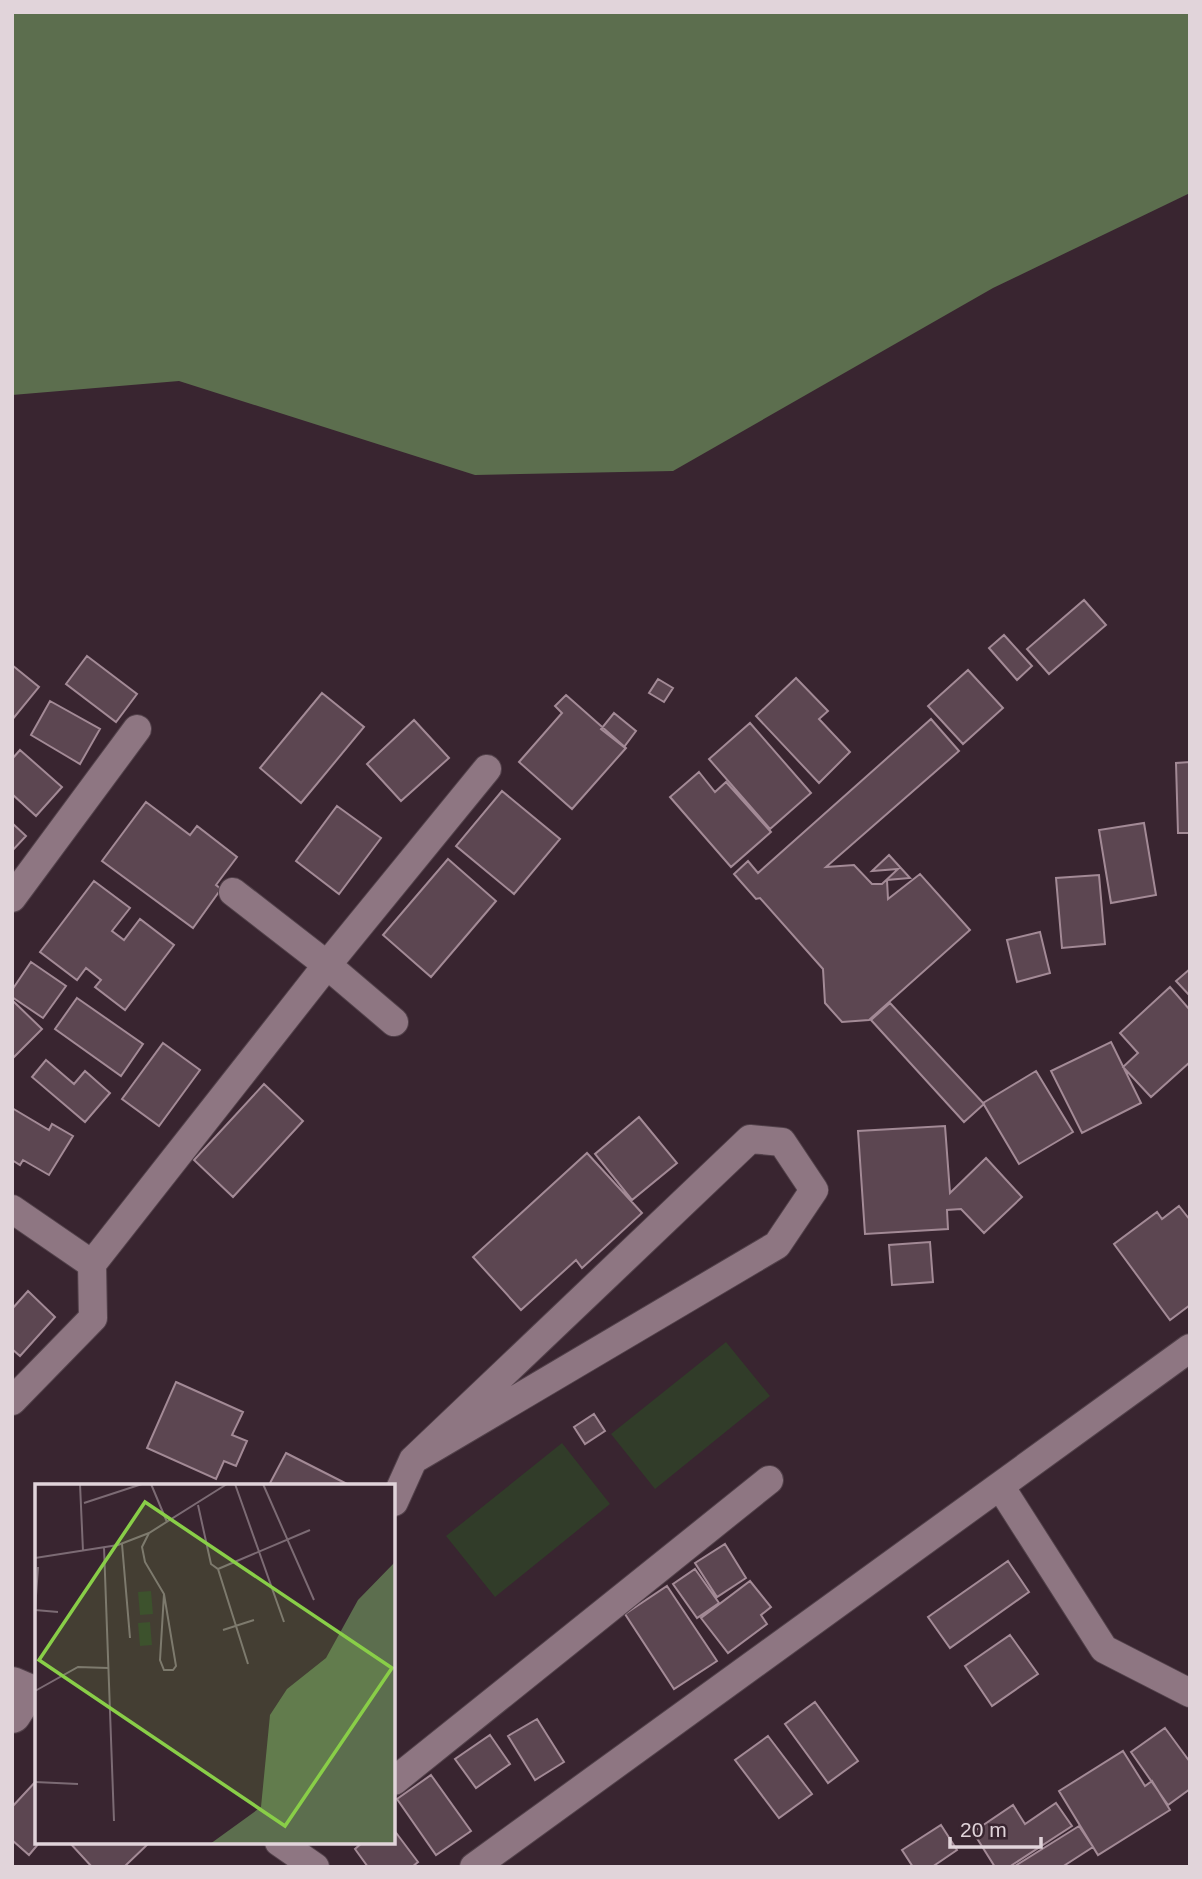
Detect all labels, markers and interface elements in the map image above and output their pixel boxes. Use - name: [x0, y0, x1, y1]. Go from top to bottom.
- inset map: [35, 1484, 396, 1844]
- scale bar: [950, 1806, 1041, 1850]
- text: 20 m: [960, 1818, 1007, 1841]

